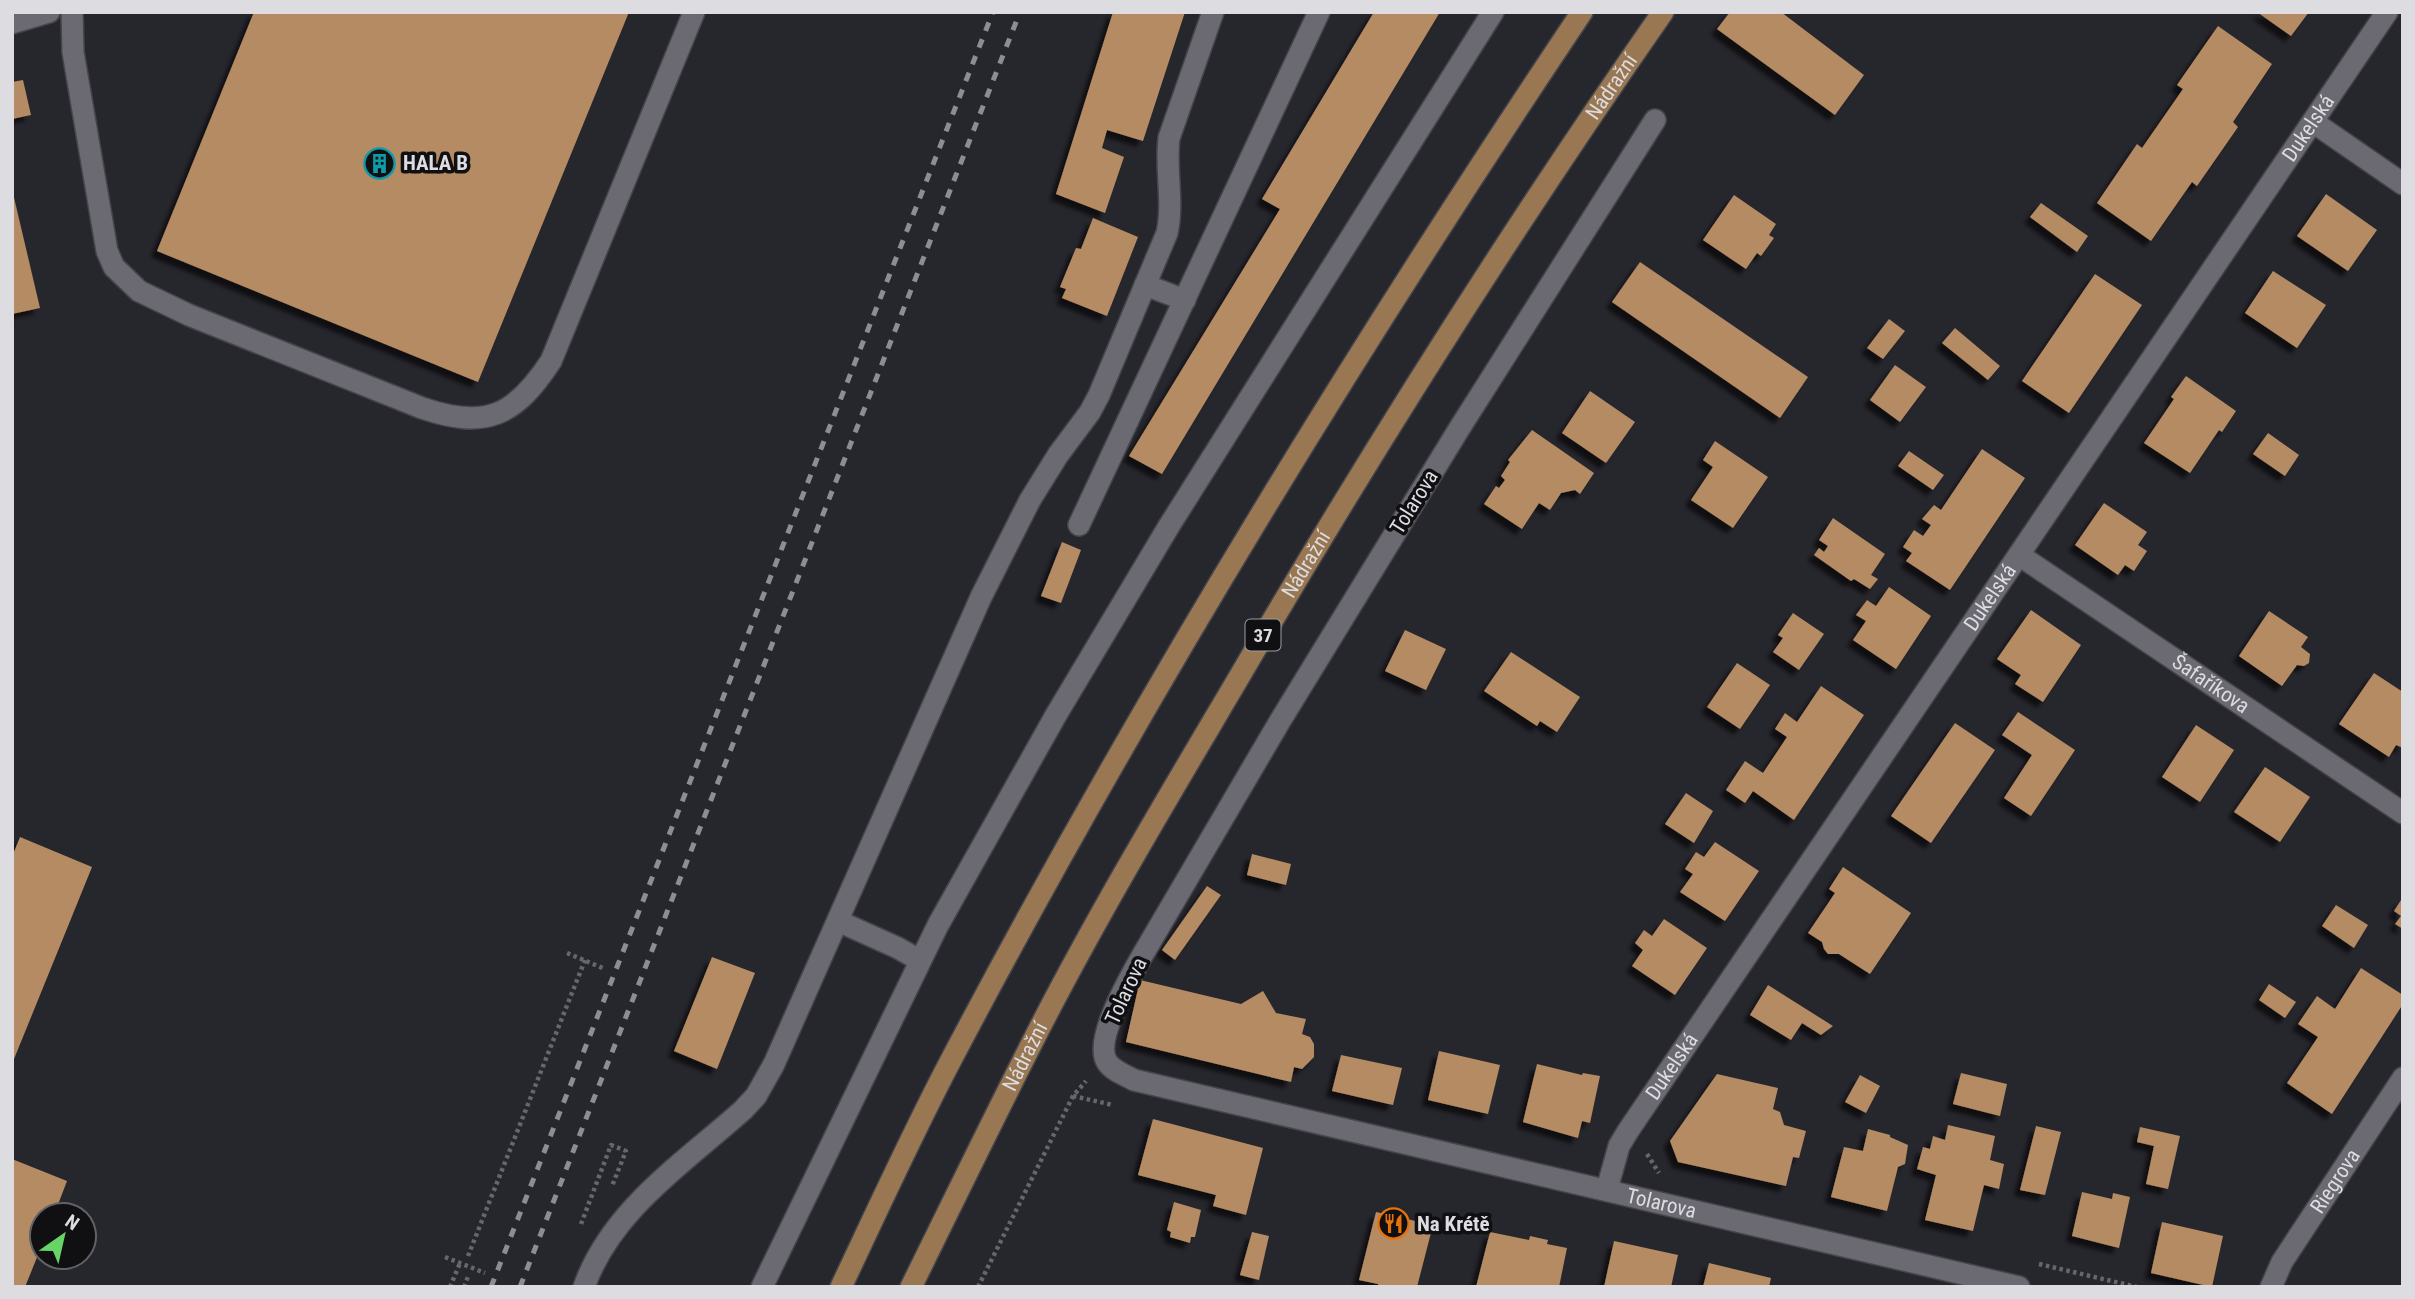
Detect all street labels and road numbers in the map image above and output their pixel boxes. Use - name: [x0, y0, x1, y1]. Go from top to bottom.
- street label: Nádražní: [1581, 49, 1643, 124]
- street label: Dukelská: [2277, 90, 2339, 166]
- street label: Tolarova: [1385, 466, 1443, 538]
- street label: Nádražní: [1277, 526, 1336, 602]
- street label: Dukelská: [1959, 559, 2021, 635]
- road number: 37: [1246, 620, 1280, 650]
- street label: Šafaříkova: [2168, 649, 2254, 718]
- street label: Tolarova: [1100, 954, 1152, 1028]
- street label: Nádražní: [998, 1017, 1053, 1095]
- street label: Dukelská: [1641, 1029, 1703, 1104]
- street label: Riegrova: [2305, 1145, 2365, 1218]
- street label: Tolarova: [1624, 1184, 1699, 1223]

